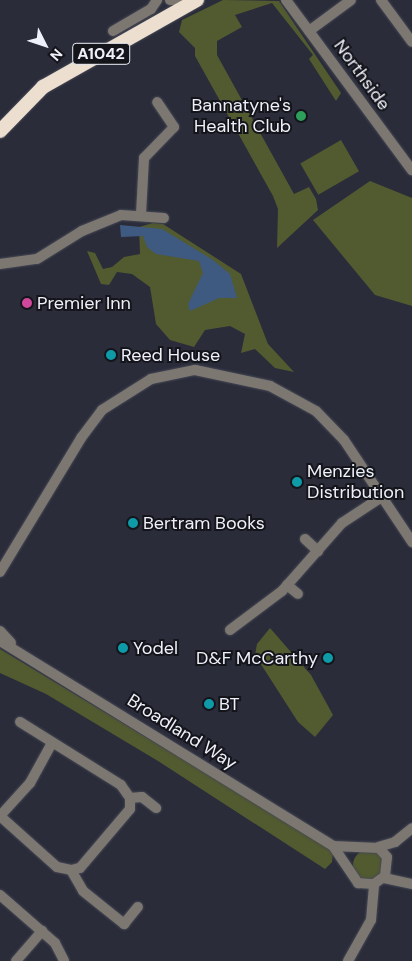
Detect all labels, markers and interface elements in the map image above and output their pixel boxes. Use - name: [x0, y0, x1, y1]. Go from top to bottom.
- north arrow: [20, 20, 70, 70]
- street label: Northside: [329, 35, 395, 115]
- road number: A1042: [71, 41, 131, 68]
- text: N: [46, 45, 66, 65]
- place label: Bannatyne's Health Club: [191, 95, 291, 138]
- marker: Bannatyne's Health Club: [295, 110, 307, 122]
- place label: Premier Inn: [37, 292, 131, 314]
- marker: Premier Inn: [21, 297, 33, 309]
- place label: Reed House: [121, 344, 220, 366]
- marker: Reed House: [105, 349, 117, 361]
- place label: Menzies Distribution: [307, 461, 404, 504]
- marker: Menzies Distribution: [291, 476, 303, 488]
- place label: Bertram Books: [143, 512, 265, 534]
- marker: Bertram Books: [127, 517, 139, 529]
- place label: Yodel: [133, 637, 178, 659]
- marker: Yodel: [117, 642, 129, 654]
- place label: D&F McCarthy: [196, 647, 318, 669]
- marker: D&F McCarthy: [322, 652, 334, 664]
- street label: Broadland Way: [123, 690, 241, 774]
- place label: BT: [219, 693, 240, 715]
- marker: BT: [203, 698, 215, 710]

